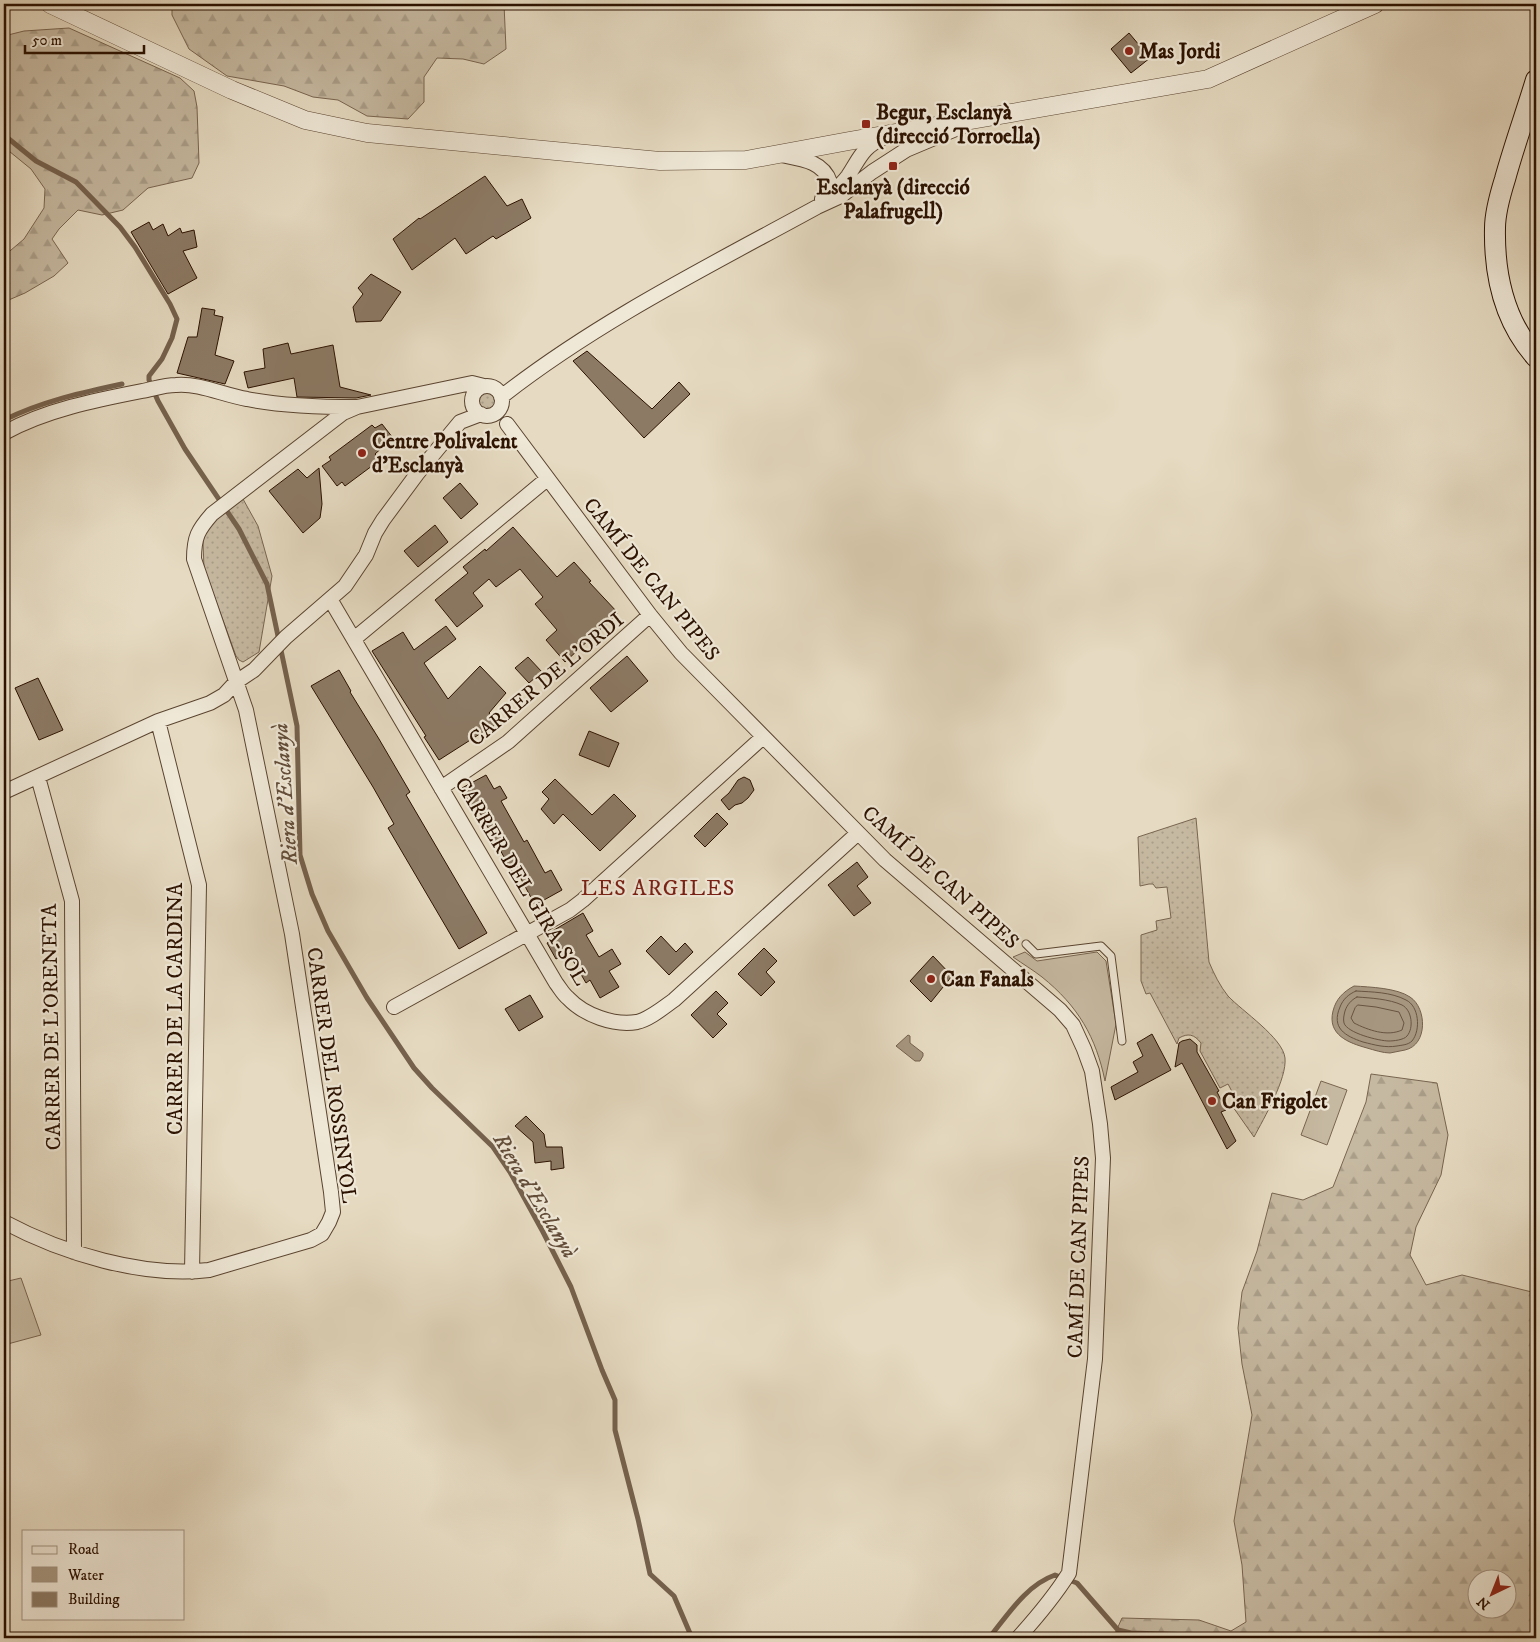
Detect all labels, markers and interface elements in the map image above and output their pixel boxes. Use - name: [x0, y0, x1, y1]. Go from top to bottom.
- scale bar: [25, 22, 144, 54]
- text: 50 m: [32, 31, 62, 50]
- place label: Mas Jordi: [1139, 39, 1221, 65]
- marker: Mas Jordi: [1123, 45, 1135, 57]
- place label: Begur, Esclanyà (direcció Torroella): [876, 100, 1040, 150]
- marker: Begur, Esclanyà (direcció Torroella): [860, 118, 872, 130]
- marker: Esclanyà (direcció Palafrugell): [887, 160, 899, 172]
- place label: Esclanyà (direcció Palafrugell): [816, 175, 970, 225]
- place label: Centre Polivalent d'Esclanyà: [372, 429, 518, 479]
- marker: Centre Polivalent d'Esclanyà: [356, 447, 368, 459]
- street label: CAMÍ DE CAN PIPES: [577, 492, 727, 666]
- street label: CARRER DE L'ORDI: [464, 607, 630, 752]
- water label: Riera d'Esclanyà: [267, 722, 304, 866]
- street label: CARRER DEL GIRA-SOL: [449, 773, 594, 990]
- street label: CAMÍ DE CAN PIPES: [856, 799, 1026, 955]
- district label: LES ARGILES: [581, 875, 735, 902]
- street label: CARRER DE LA CARDINA: [163, 882, 189, 1135]
- street label: CARRER DE L'ORENETA: [37, 903, 67, 1150]
- street label: CARRER DEL ROSSINYOL: [300, 946, 362, 1205]
- place label: Can Fanals: [941, 967, 1034, 993]
- marker: Can Fanals: [925, 973, 937, 985]
- place label: Can Frigolet: [1222, 1089, 1328, 1115]
- marker: Can Frigolet: [1206, 1095, 1218, 1107]
- water label: Riera d'Esclanyà: [486, 1127, 583, 1263]
- street label: CAMÍ DE CAN PIPES: [1060, 1155, 1096, 1359]
- legend: [22, 1530, 185, 1620]
- text: Road: [68, 1540, 100, 1559]
- text: Water: [67, 1566, 104, 1585]
- north arrow: [1468, 1570, 1518, 1620]
- text: Building: [68, 1590, 120, 1609]
- text: N: [1473, 1592, 1494, 1613]

